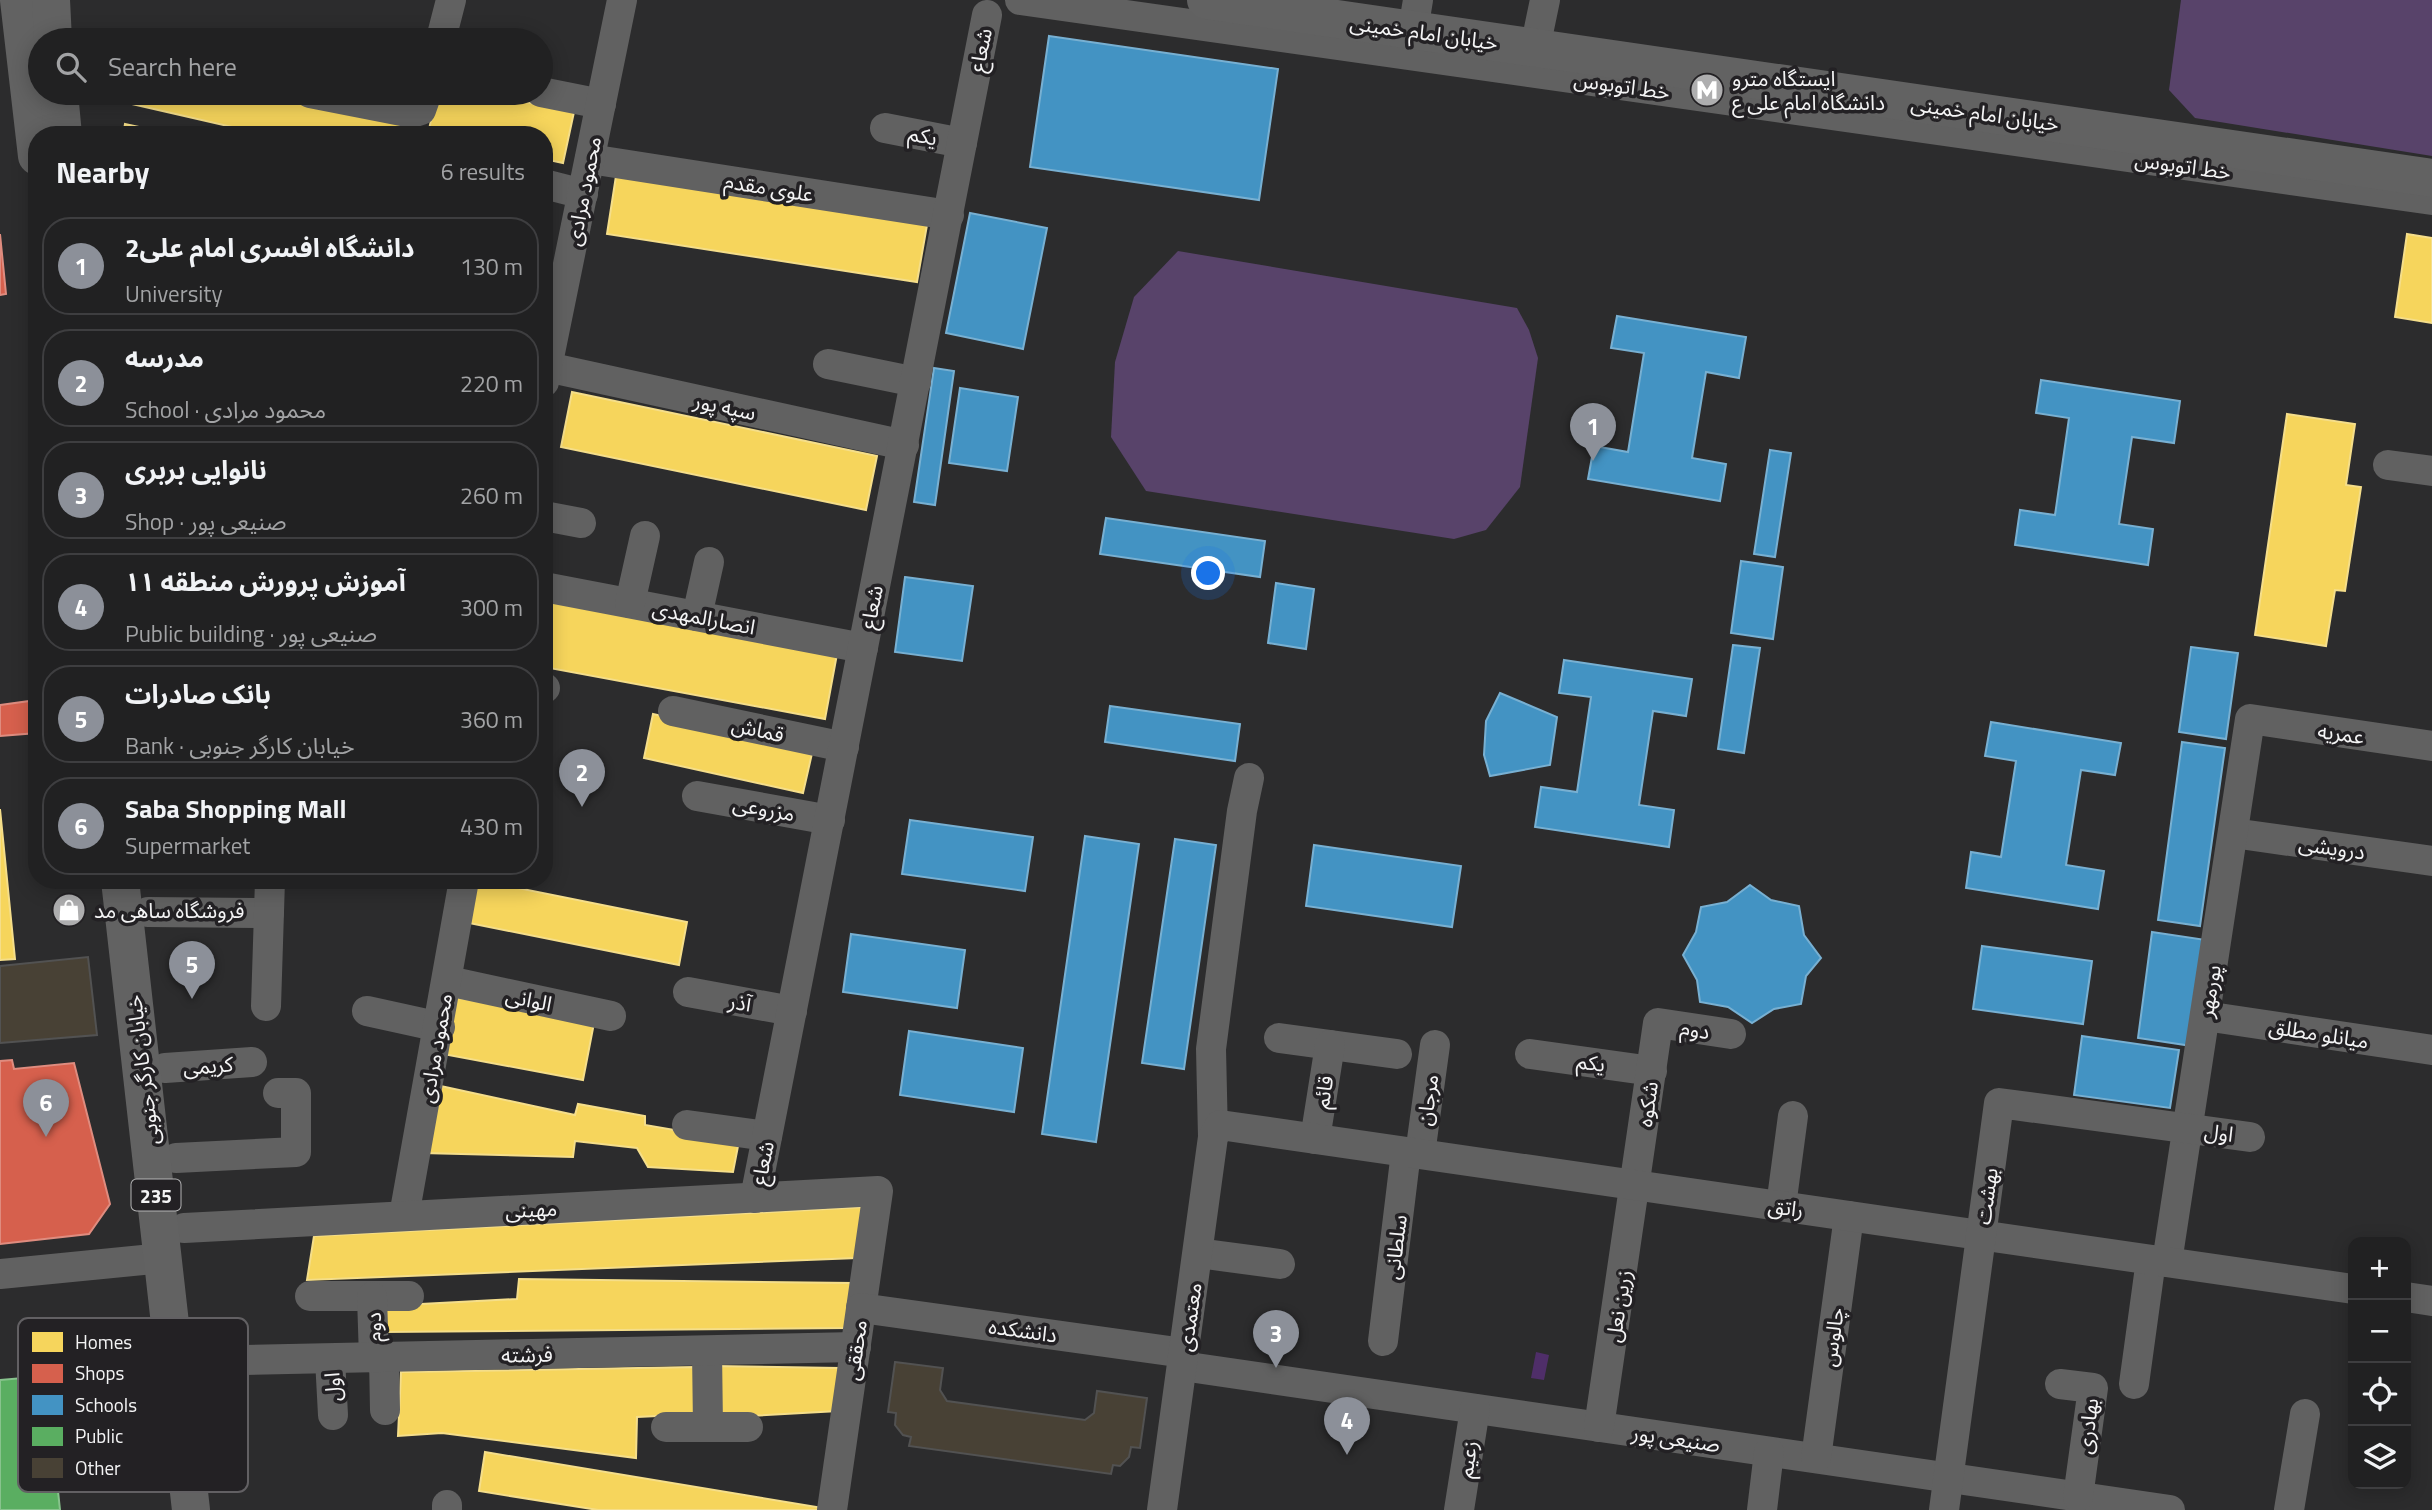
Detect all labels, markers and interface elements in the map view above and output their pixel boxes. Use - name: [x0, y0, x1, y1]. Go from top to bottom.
- street label: خیابان امام خمینی: [1348, 6, 1500, 59]
- street label: شعاع: [960, 25, 1000, 75]
- search box: [28, 28, 553, 105]
- text: Search here: [108, 47, 237, 86]
- icon: search: [52, 48, 90, 86]
- street label: خط اتوبوس: [1572, 62, 1672, 108]
- place label: ایستگاه مترو دانشگاه امام علی ع: [1732, 62, 1885, 119]
- metro station icon: ایستگاه مترو دانشگاه امام علی ع: [1688, 71, 1726, 109]
- street label: خیابان امام خمینی: [1909, 87, 2061, 140]
- street label: یکم: [906, 117, 940, 153]
- street label: محمود مرادی: [557, 134, 609, 248]
- street label: خط اتوبوس: [2133, 142, 2233, 188]
- text: Nearby: [56, 149, 149, 195]
- text: 6 results: [441, 154, 525, 189]
- street label: علوی مقدم: [722, 164, 816, 211]
- text: دانشگاه افسری امام علی2: [125, 228, 414, 267]
- text: 1: [75, 249, 87, 284]
- text: 130 m: [460, 249, 523, 284]
- text: University: [125, 276, 223, 311]
- text: مدرسه: [125, 338, 204, 377]
- text: 2: [75, 366, 87, 401]
- text: 220 m: [460, 366, 523, 401]
- street label: سپه پور: [690, 384, 759, 428]
- text: School · محمود مرادی: [125, 392, 326, 427]
- pin: 1: [1570, 403, 1616, 461]
- text: نانوایی بربری: [125, 450, 267, 489]
- text: 3: [75, 478, 87, 513]
- text: 260 m: [460, 478, 523, 513]
- text: Shop · صنیعی پور: [125, 504, 287, 539]
- your location: [1191, 556, 1225, 590]
- text: آموزش پرورش منطقه ۱۱: [125, 562, 406, 601]
- street label: شعاع: [851, 582, 891, 632]
- text: 4: [75, 590, 87, 625]
- text: 300 m: [460, 590, 523, 625]
- street label: انصارالمهدی: [650, 591, 758, 643]
- text: Public building · صنیعی پور: [125, 616, 377, 651]
- text: بانک صادرات: [125, 674, 271, 713]
- text: 5: [75, 702, 87, 737]
- text: 360 m: [460, 702, 523, 737]
- street label: قماش: [729, 708, 787, 750]
- street label: عمریه: [2316, 714, 2366, 752]
- text: Bank · خیابان کارگر جنوبی: [125, 728, 354, 763]
- pin: 2: [559, 749, 605, 807]
- street label: مزروعی: [730, 787, 798, 829]
- text: Saba Shopping Mall: [125, 789, 347, 828]
- text: 6: [75, 809, 87, 844]
- text: 430 m: [460, 809, 523, 844]
- street label: درویشی: [2297, 827, 2367, 867]
- text: Supermarket: [125, 828, 250, 863]
- shop icon: فروشگاه ساهی مد: [50, 891, 88, 929]
- place label: فروشگاه ساهی مد: [94, 894, 244, 926]
- pin: 5: [169, 941, 215, 999]
- street label: پورمهر: [2189, 962, 2229, 1021]
- street label: الوانی: [503, 979, 555, 1019]
- street label: آذر: [725, 984, 755, 1020]
- street label: محمود مرادی: [410, 991, 460, 1105]
- street label: خیابان کارگر جنوبی: [117, 993, 167, 1147]
- street label: میانلو مطلق: [2267, 1009, 2371, 1057]
- street label: دوم: [1678, 1011, 1712, 1048]
- street label: یکم: [1575, 1044, 1607, 1080]
- street label: کریمی: [182, 1047, 235, 1083]
- street label: مرجان: [1408, 1072, 1446, 1128]
- street label: قائم: [1305, 1073, 1341, 1111]
- pin: 6: [23, 1079, 69, 1137]
- street label: شکوه: [1628, 1079, 1666, 1129]
- street label: اول: [2202, 1114, 2236, 1150]
- street label: شعاع: [742, 1138, 782, 1188]
- street label: بهشت: [1966, 1165, 2006, 1227]
- road number: 235: [132, 1180, 180, 1210]
- street label: راتق: [1766, 1189, 1806, 1225]
- street label: مهینی: [504, 1192, 558, 1226]
- street label: سلطانی: [1375, 1213, 1415, 1281]
- map controls: [2348, 1237, 2411, 1489]
- button: +: [2348, 1237, 2411, 1300]
- street label: زرین نعل: [1596, 1267, 1640, 1345]
- street label: معتمدی: [1168, 1281, 1210, 1353]
- button: −: [2348, 1300, 2411, 1363]
- street label: چالوس: [1812, 1305, 1852, 1369]
- street label: دانشکده: [987, 1309, 1059, 1351]
- pin: 3: [1253, 1310, 1299, 1368]
- street label: دوم: [357, 1312, 390, 1342]
- legend: [18, 1318, 248, 1492]
- street label: محققی: [835, 1318, 875, 1382]
- text: Homes: [75, 1327, 132, 1356]
- street label: فرشته: [501, 1338, 553, 1370]
- text: Shops: [75, 1358, 125, 1387]
- button: locate: [2348, 1363, 2411, 1426]
- street label: اول: [315, 1372, 349, 1402]
- text: Schools: [75, 1390, 137, 1419]
- street label: بهادری: [2068, 1396, 2106, 1456]
- pin: 4: [1324, 1397, 1370, 1455]
- street label: صنیعی پور: [1629, 1416, 1722, 1460]
- text: Public: [75, 1421, 123, 1450]
- button: layers: [2348, 1426, 2411, 1489]
- street label: زعیم: [1448, 1438, 1486, 1480]
- text: Other: [75, 1453, 121, 1482]

